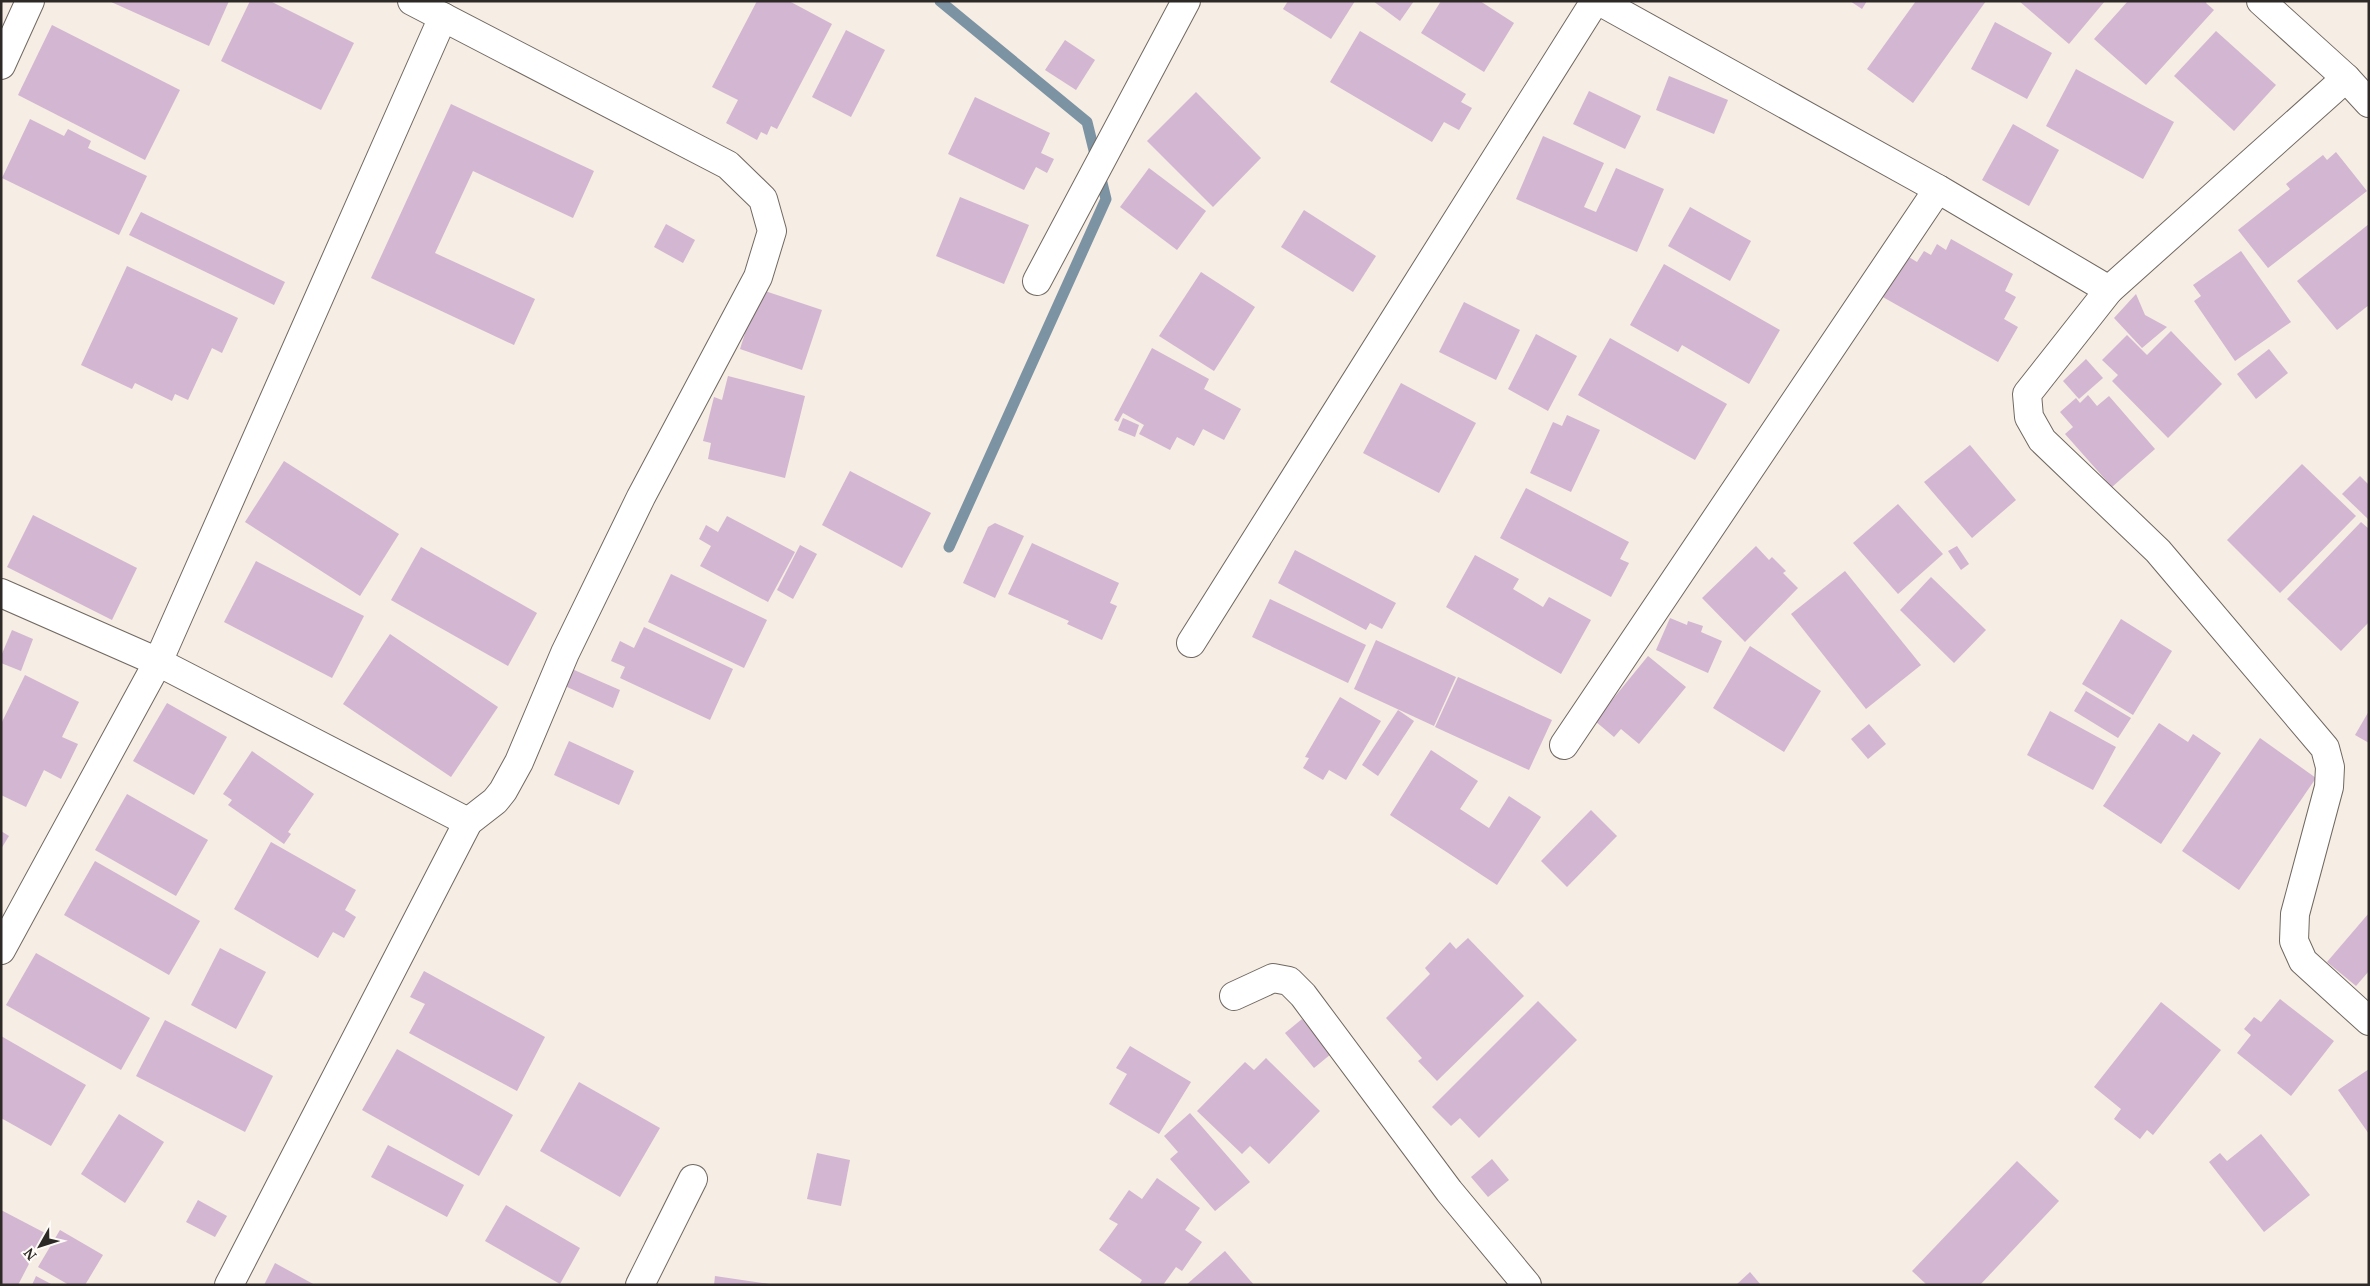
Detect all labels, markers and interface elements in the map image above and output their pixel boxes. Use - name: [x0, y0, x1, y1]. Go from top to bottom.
- north arrow: [15, 1221, 65, 1271]
- text: N: [19, 1244, 40, 1265]

